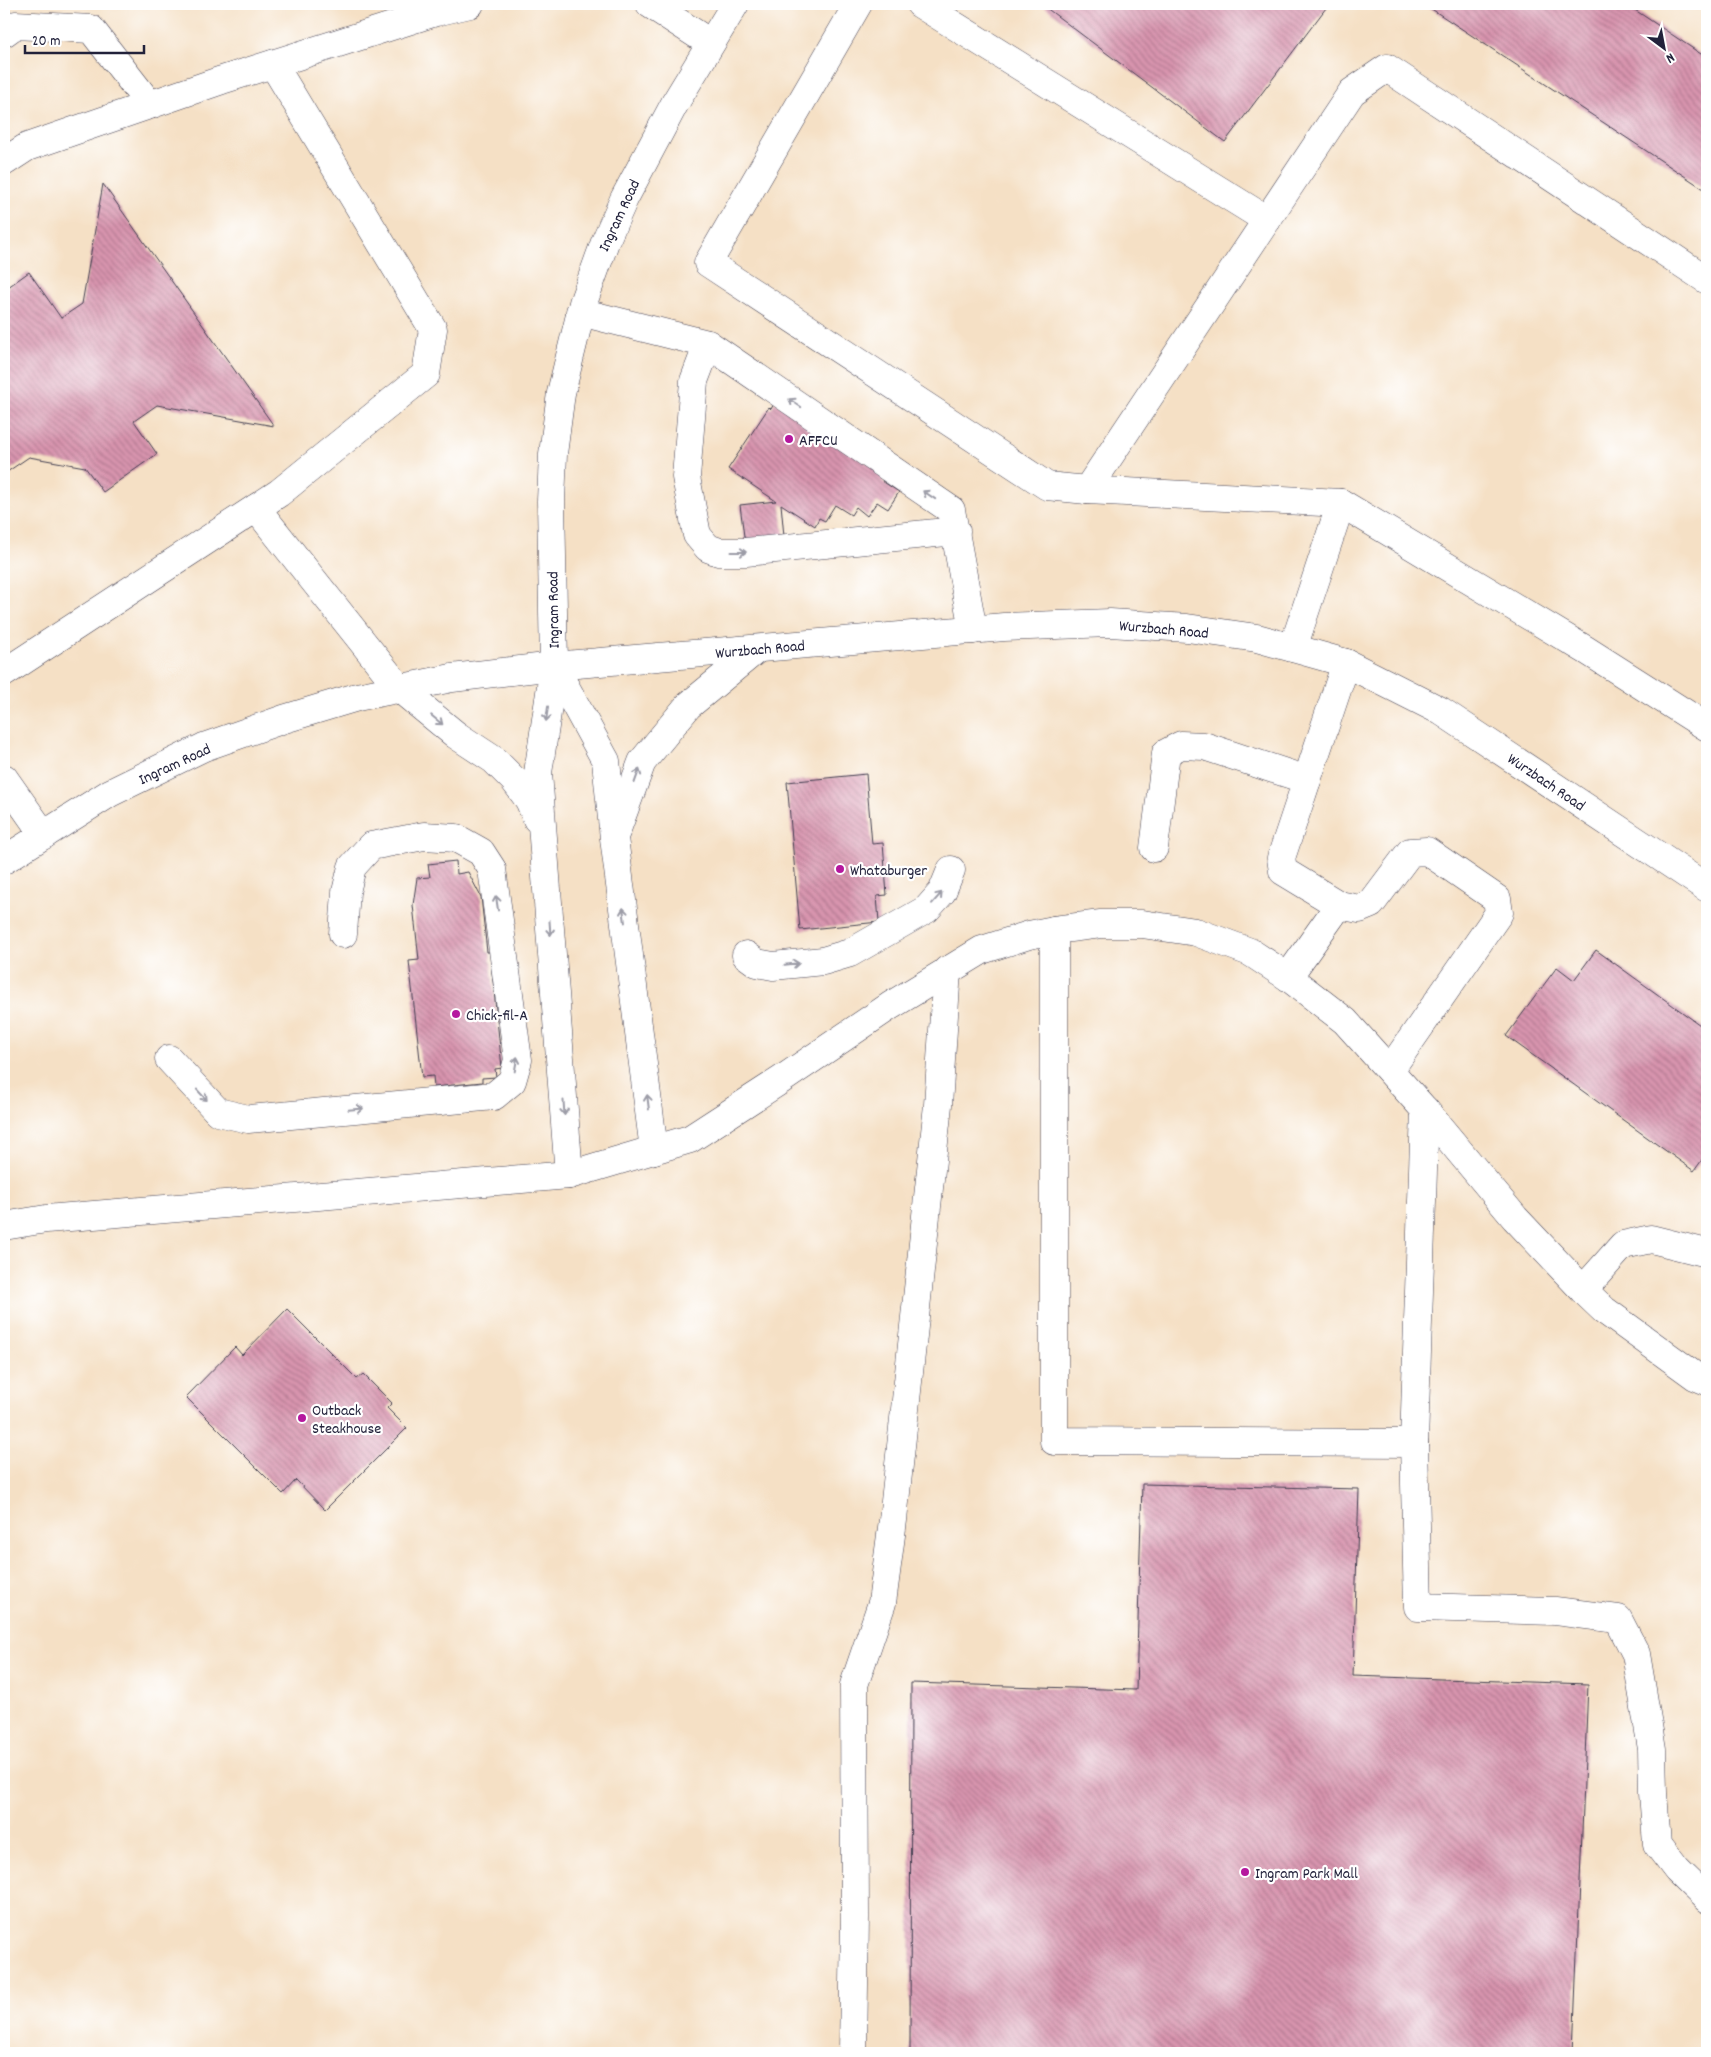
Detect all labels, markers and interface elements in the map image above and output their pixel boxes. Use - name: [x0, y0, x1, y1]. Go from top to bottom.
- scale bar: [25, 22, 144, 54]
- north arrow: [1638, 22, 1688, 72]
- text: 20 m: [32, 31, 60, 53]
- text: N: [1662, 47, 1678, 68]
- street label: Ingram Road: [593, 176, 647, 256]
- one-way arrow: [788, 398, 802, 408]
- place label: AFFCU: [799, 430, 838, 453]
- marker: AFFCU: [783, 433, 795, 445]
- one-way arrow: [922, 490, 936, 500]
- one-way arrow: [730, 547, 747, 557]
- street label: Ingram Road: [542, 571, 567, 649]
- street label: Wurzbach Road: [1118, 615, 1210, 646]
- street label: Wurzbach Road: [714, 635, 806, 666]
- one-way arrow: [542, 706, 552, 722]
- one-way arrow: [430, 714, 443, 725]
- street label: Ingram Road: [135, 738, 215, 792]
- street label: Wurzbach Road: [1502, 748, 1589, 818]
- one-way arrow: [633, 768, 642, 784]
- place label: Whataburger: [850, 860, 927, 883]
- marker: Whataburger: [834, 863, 846, 875]
- one-way arrow: [931, 891, 942, 904]
- one-way arrow: [492, 895, 502, 911]
- one-way arrow: [619, 907, 629, 923]
- one-way arrow: [546, 920, 555, 936]
- one-way arrow: [784, 959, 800, 969]
- place label: Chick-fil-A: [466, 1005, 528, 1028]
- marker: Chick-fil-A: [450, 1008, 462, 1020]
- one-way arrow: [512, 1056, 522, 1072]
- one-way arrow: [196, 1089, 208, 1101]
- one-way arrow: [643, 1094, 653, 1110]
- one-way arrow: [559, 1099, 569, 1115]
- one-way arrow: [348, 1104, 364, 1114]
- place label: Outback Steakhouse: [312, 1400, 381, 1441]
- marker: Outback Steakhouse: [296, 1412, 308, 1424]
- place label: Ingram Park Mall: [1255, 1863, 1358, 1886]
- marker: Ingram Park Mall: [1239, 1866, 1251, 1878]

